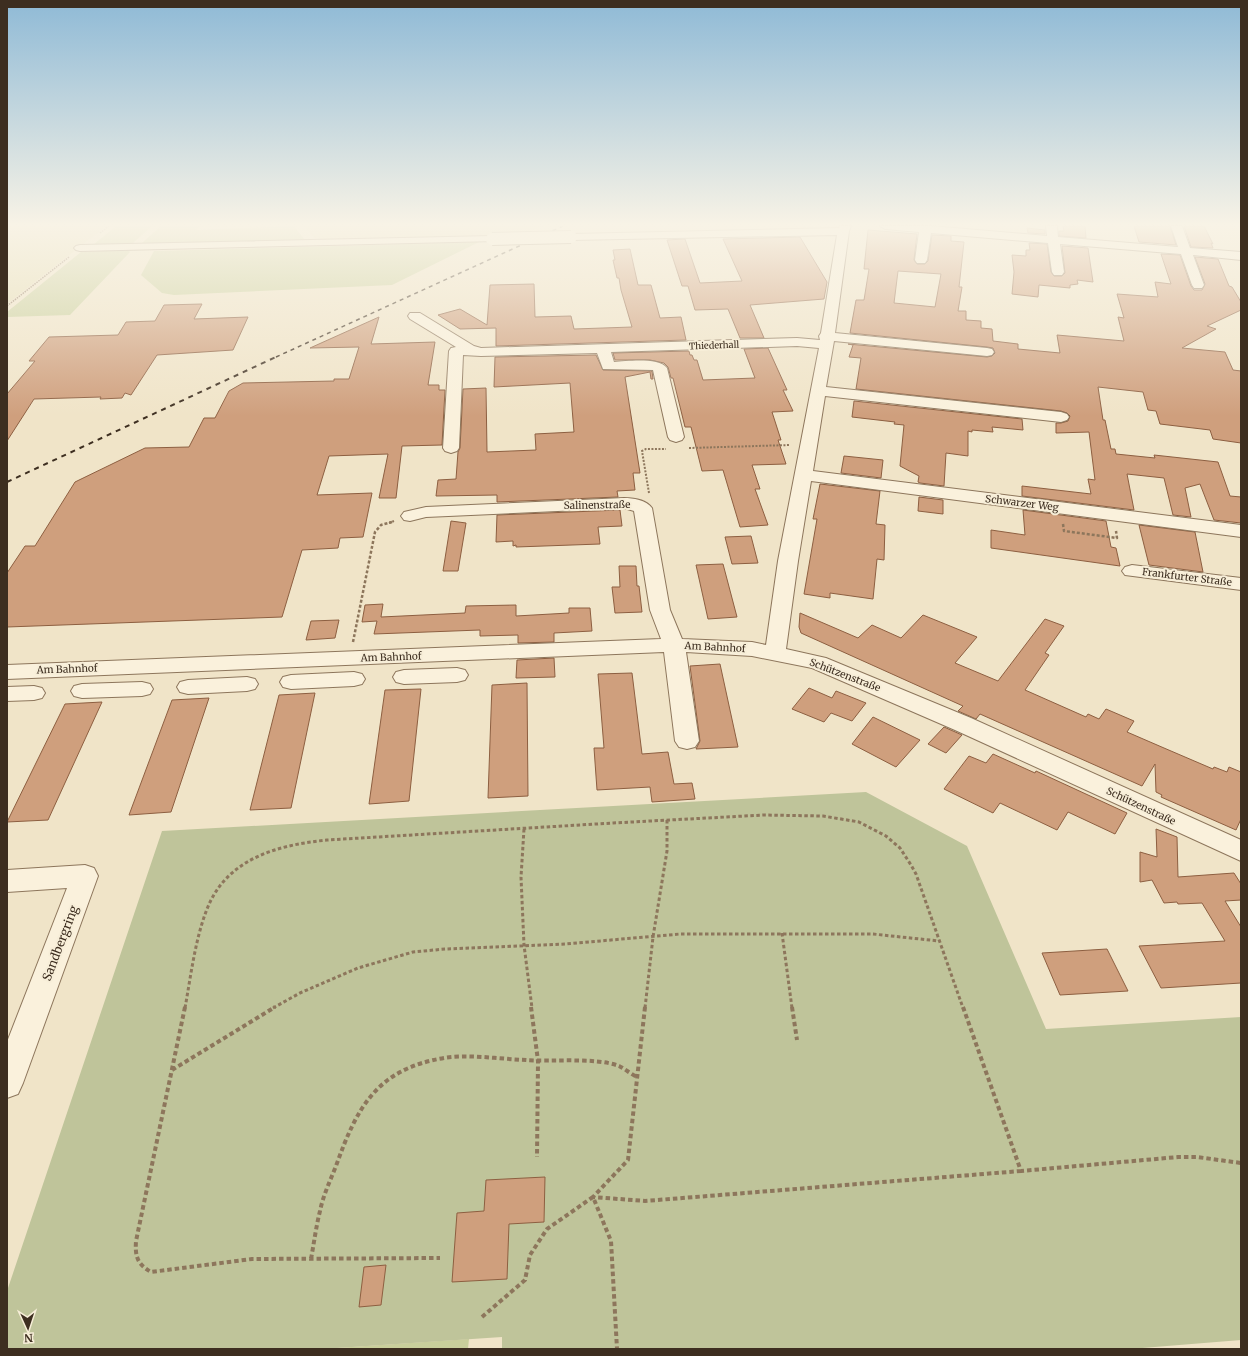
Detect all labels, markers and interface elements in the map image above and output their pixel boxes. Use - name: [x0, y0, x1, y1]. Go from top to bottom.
- street label: Thiederhall: [689, 339, 740, 351]
- street label: Schwarzer Weg: [984, 492, 1060, 514]
- street label: Salinenstraße: [563, 498, 631, 512]
- street label: Frankfurter Straße: [1141, 565, 1233, 589]
- street label: Am Bahnhof: [683, 639, 747, 655]
- street label: Am Bahnhof: [359, 649, 423, 665]
- street label: Schützenstraße: [808, 655, 882, 695]
- street label: Am Bahnhof: [35, 661, 99, 677]
- street label: Schützenstraße: [1104, 784, 1178, 828]
- street label: Sandbergring: [39, 902, 82, 983]
- north arrow: [8, 1308, 48, 1348]
- text: N: [24, 1331, 33, 1345]

